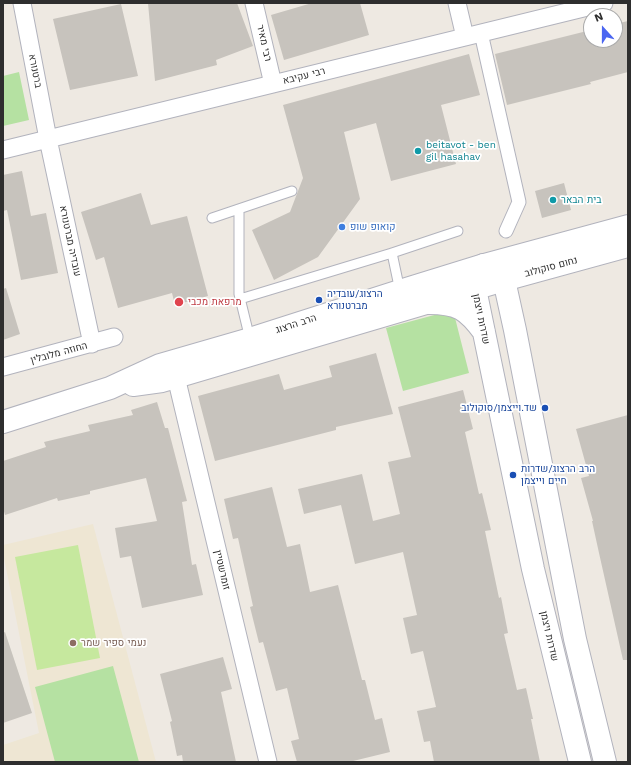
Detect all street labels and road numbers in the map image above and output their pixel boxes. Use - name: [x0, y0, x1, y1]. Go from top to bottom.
- street label: רבי מאיר: [254, 23, 274, 63]
- street label: ברטנורא: [26, 53, 44, 89]
- street label: רבי עקיבא: [282, 65, 326, 87]
- street label: עובדיה מברטנורא: [57, 204, 83, 278]
- street label: נחום סוקולוב: [523, 254, 579, 280]
- street label: שדרות ויצמן: [470, 293, 492, 345]
- street label: הרב הרצוג: [274, 312, 318, 336]
- street label: החוזה מלובלין: [29, 340, 89, 366]
- street label: זומרשטיין: [212, 549, 232, 591]
- street label: שדרות ויצמן: [537, 610, 561, 662]

